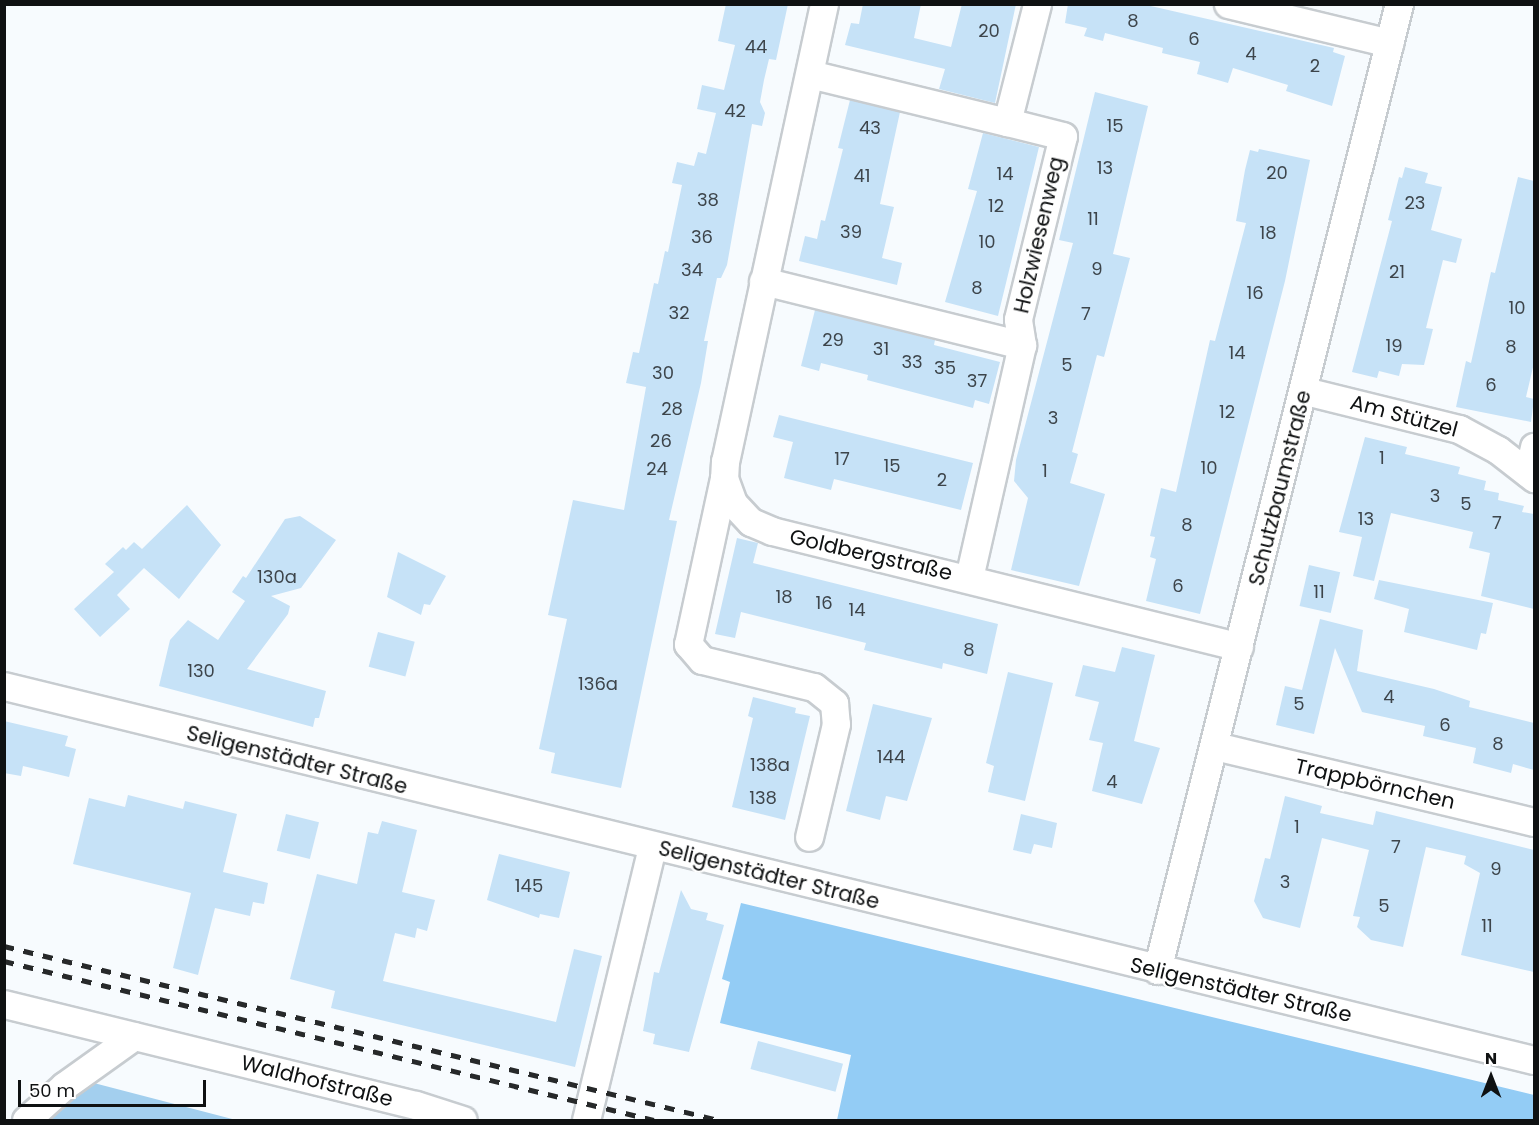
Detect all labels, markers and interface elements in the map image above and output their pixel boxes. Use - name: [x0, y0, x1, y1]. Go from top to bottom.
- house number: 8: [1127, 10, 1139, 32]
- house number: 20: [978, 20, 1000, 42]
- house number: 6: [1188, 28, 1200, 50]
- house number: 44: [745, 36, 767, 58]
- house number: 4: [1245, 43, 1257, 65]
- house number: 2: [1310, 55, 1320, 77]
- house number: 42: [724, 100, 746, 122]
- house number: 15: [1106, 115, 1124, 137]
- house number: 43: [859, 117, 881, 139]
- street label: Holzwiesenweg: [1009, 154, 1069, 316]
- house number: 13: [1097, 157, 1113, 179]
- house number: 20: [1266, 162, 1288, 184]
- house number: 14: [996, 163, 1014, 185]
- house number: 41: [853, 165, 871, 187]
- house number: 38: [697, 189, 719, 211]
- house number: 23: [1405, 192, 1425, 214]
- house number: 12: [988, 195, 1004, 217]
- house number: 11: [1087, 208, 1099, 230]
- house number: 39: [840, 221, 862, 243]
- house number: 18: [1259, 222, 1277, 244]
- house number: 36: [691, 226, 713, 248]
- house number: 10: [978, 231, 996, 253]
- house number: 9: [1091, 258, 1103, 280]
- house number: 34: [681, 259, 703, 281]
- house number: 21: [1389, 261, 1405, 283]
- house number: 8: [971, 277, 983, 299]
- house number: 16: [1246, 282, 1264, 304]
- house number: 10: [1508, 297, 1526, 319]
- house number: 32: [669, 302, 689, 324]
- house number: 7: [1081, 303, 1091, 325]
- house number: 29: [822, 329, 844, 351]
- house number: 19: [1385, 335, 1403, 357]
- house number: 8: [1505, 336, 1517, 358]
- house number: 31: [873, 338, 889, 360]
- house number: 14: [1228, 342, 1246, 364]
- house number: 33: [901, 351, 923, 373]
- house number: 5: [1061, 354, 1073, 376]
- house number: 35: [934, 357, 956, 379]
- house number: 30: [652, 362, 674, 384]
- house number: 37: [967, 370, 987, 392]
- house number: 6: [1485, 374, 1497, 396]
- street label: Schutzbaumstraße: [1244, 388, 1316, 588]
- street label: Am Stützel: [1348, 390, 1460, 442]
- house number: 28: [661, 398, 683, 420]
- house number: 12: [1219, 401, 1235, 423]
- house number: 3: [1048, 407, 1058, 429]
- house number: 26: [650, 430, 672, 452]
- house number: 1: [1379, 447, 1385, 469]
- house number: 17: [834, 448, 850, 470]
- house number: 15: [883, 455, 901, 477]
- house number: 10: [1200, 457, 1218, 479]
- house number: 24: [646, 458, 668, 480]
- house number: 1: [1042, 460, 1048, 482]
- house number: 2: [937, 469, 947, 491]
- house number: 3: [1430, 485, 1440, 507]
- house number: 5: [1460, 493, 1472, 515]
- house number: 13: [1358, 508, 1374, 530]
- house number: 7: [1492, 512, 1502, 534]
- house number: 8: [1181, 514, 1193, 536]
- street label: Goldbergstraße: [787, 524, 955, 586]
- house number: 130a: [257, 566, 297, 588]
- house number: 6: [1172, 575, 1184, 597]
- house number: 11: [1313, 581, 1325, 603]
- house number: 18: [775, 586, 793, 608]
- house number: 16: [815, 592, 833, 614]
- house number: 14: [848, 599, 866, 621]
- house number: 8: [963, 639, 975, 661]
- house number: 130: [187, 660, 215, 682]
- house number: 136a: [578, 673, 618, 695]
- house number: 4: [1383, 686, 1395, 708]
- house number: 5: [1293, 693, 1305, 715]
- house number: 6: [1439, 714, 1451, 736]
- street label: Seligenstädter Straße: [184, 720, 410, 800]
- house number: 8: [1492, 733, 1504, 755]
- house number: 144: [877, 746, 905, 768]
- street label: Trappbörnchen: [1293, 753, 1457, 815]
- house number: 138a: [750, 754, 790, 776]
- house number: 4: [1106, 771, 1118, 793]
- house number: 138: [749, 787, 777, 809]
- house number: 1: [1294, 816, 1300, 838]
- street label: Seligenstädter Straße: [656, 835, 882, 915]
- house number: 7: [1391, 836, 1401, 858]
- house number: 9: [1490, 858, 1502, 880]
- house number: 3: [1280, 871, 1290, 893]
- house number: 145: [515, 875, 543, 897]
- house number: 5: [1378, 895, 1390, 917]
- house number: 11: [1481, 915, 1493, 937]
- street label: Seligenstädter Straße: [1128, 952, 1354, 1028]
- north arrow: [1461, 1047, 1521, 1107]
- text: N: [1485, 1047, 1497, 1070]
- street label: Waldhofstraße: [238, 1050, 396, 1112]
- scale bar: [21, 1068, 208, 1106]
- text: 50 m: [29, 1078, 75, 1103]

